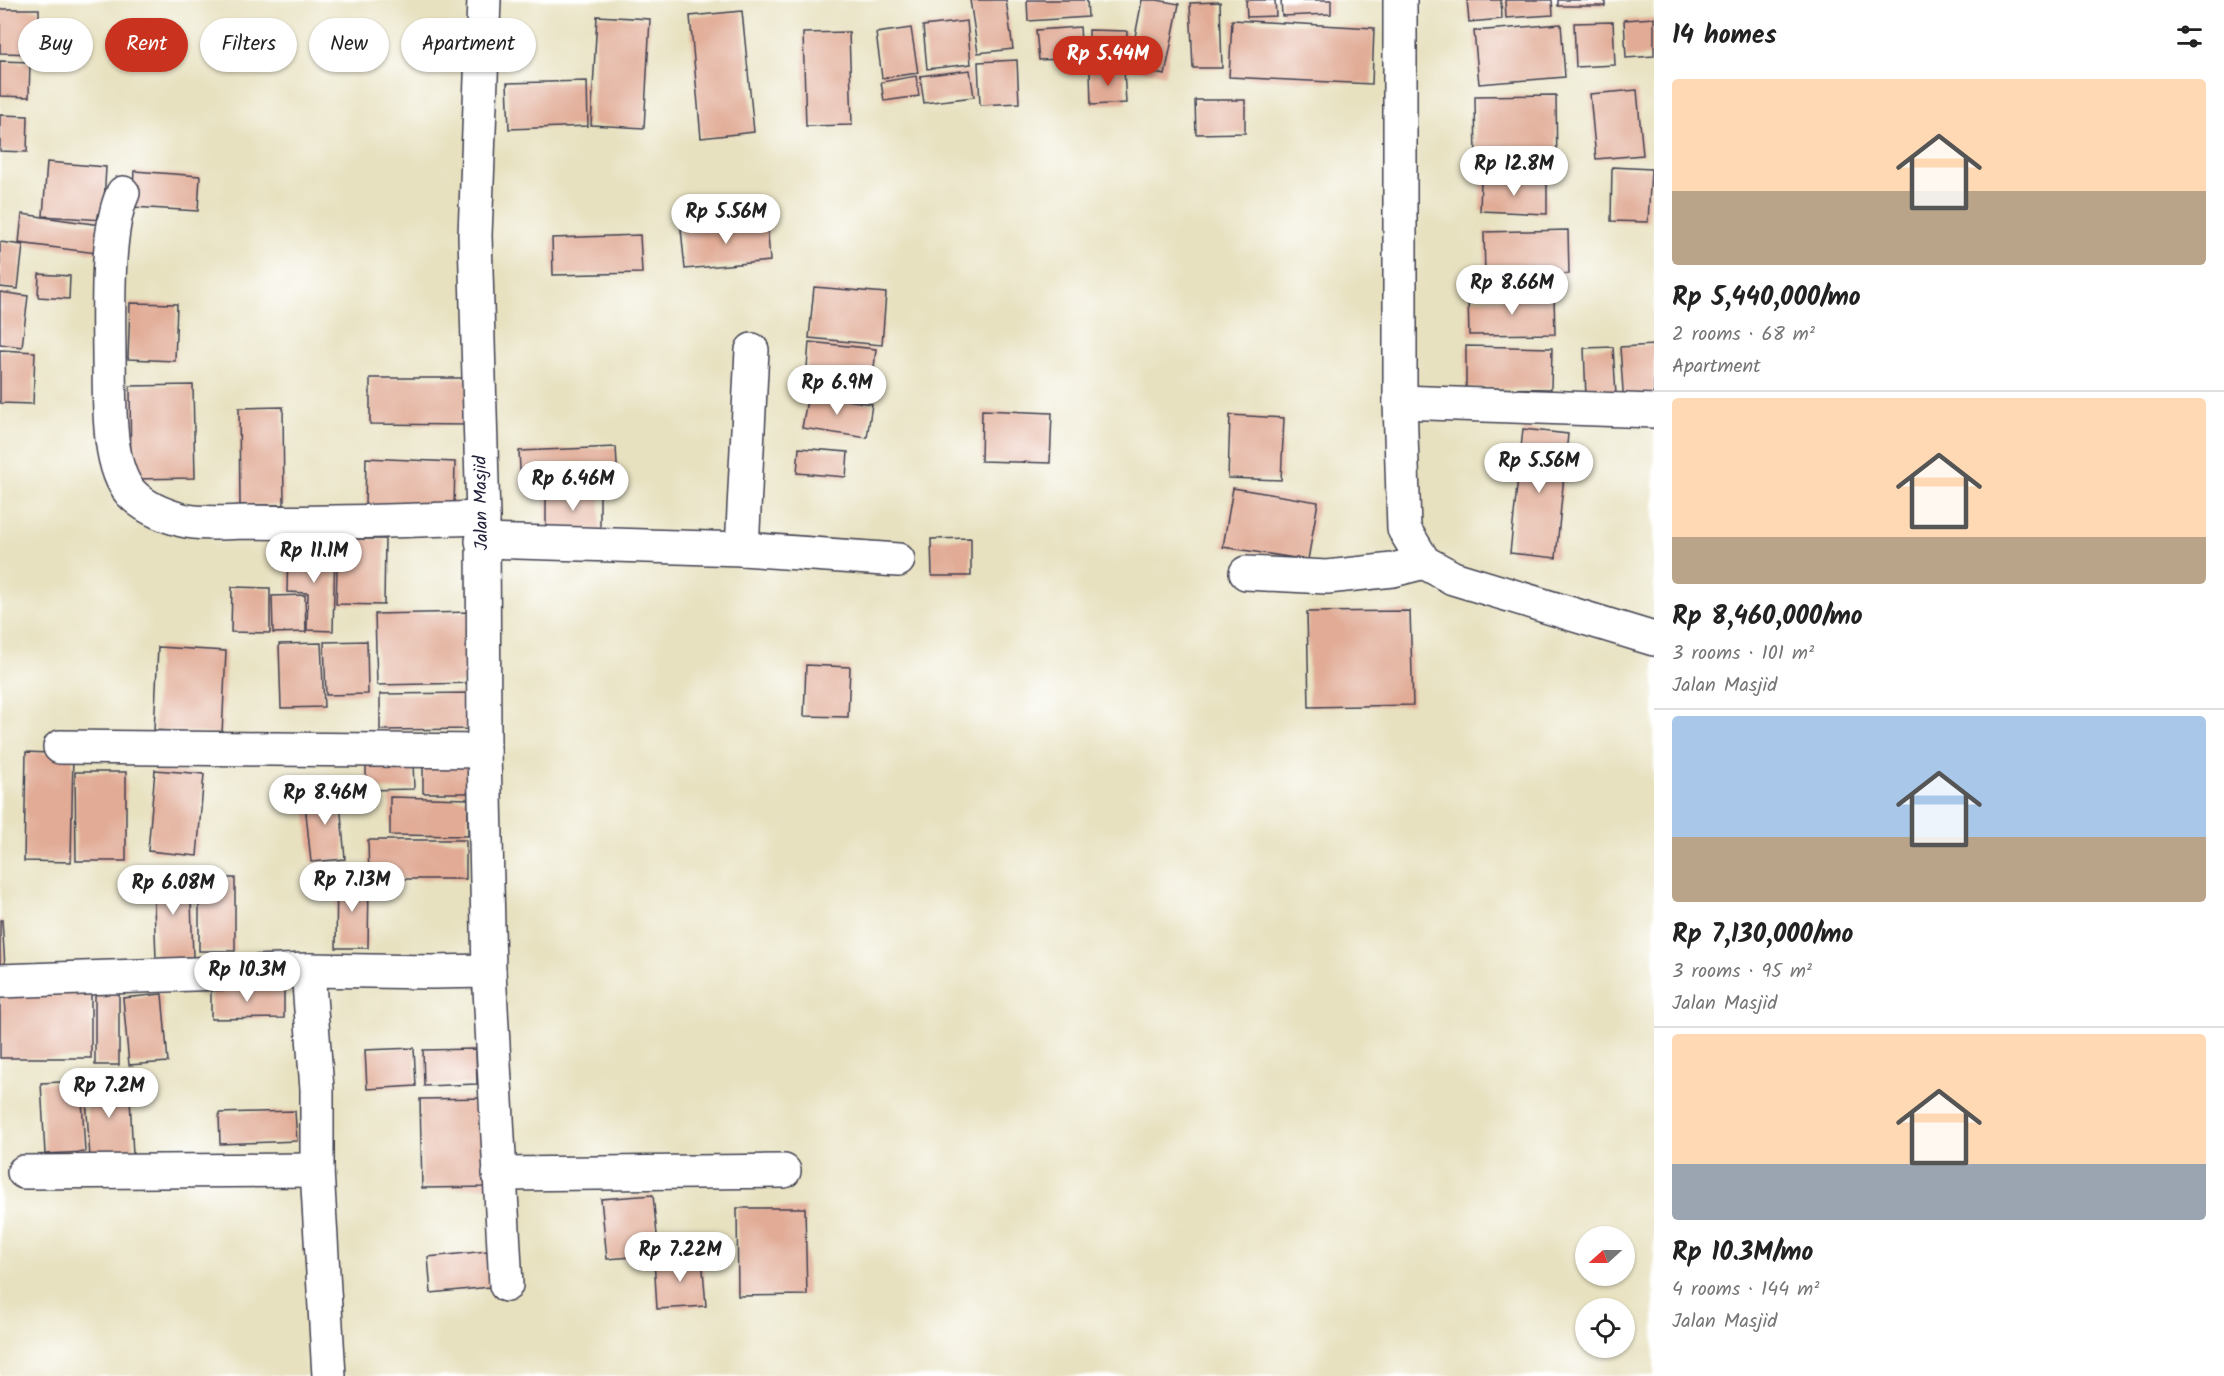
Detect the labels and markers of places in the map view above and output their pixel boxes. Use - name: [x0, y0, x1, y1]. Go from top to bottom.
- pin: Rp 5.44M: [1046, 36, 1170, 87]
- pin: Rp 12.8M: [1452, 146, 1576, 197]
- pin: Rp 5.56M: [664, 194, 788, 245]
- pin: Rp 8.66M: [1450, 265, 1574, 316]
- pin: Rp 6.9M: [782, 365, 892, 416]
- pin: Rp 5.56M: [1477, 443, 1601, 494]
- pin: Rp 6.46M: [511, 461, 635, 512]
- pin: Rp 11.1M: [252, 533, 376, 584]
- pin: Rp 8.46M: [263, 775, 387, 826]
- pin: Rp 7.13M: [290, 862, 414, 913]
- pin: Rp 6.08M: [111, 865, 235, 916]
- pin: Rp 10.3M: [185, 952, 309, 1003]
- pin: Rp 7.2M: [54, 1068, 164, 1119]
- pin: Rp 7.22M: [618, 1232, 742, 1283]

